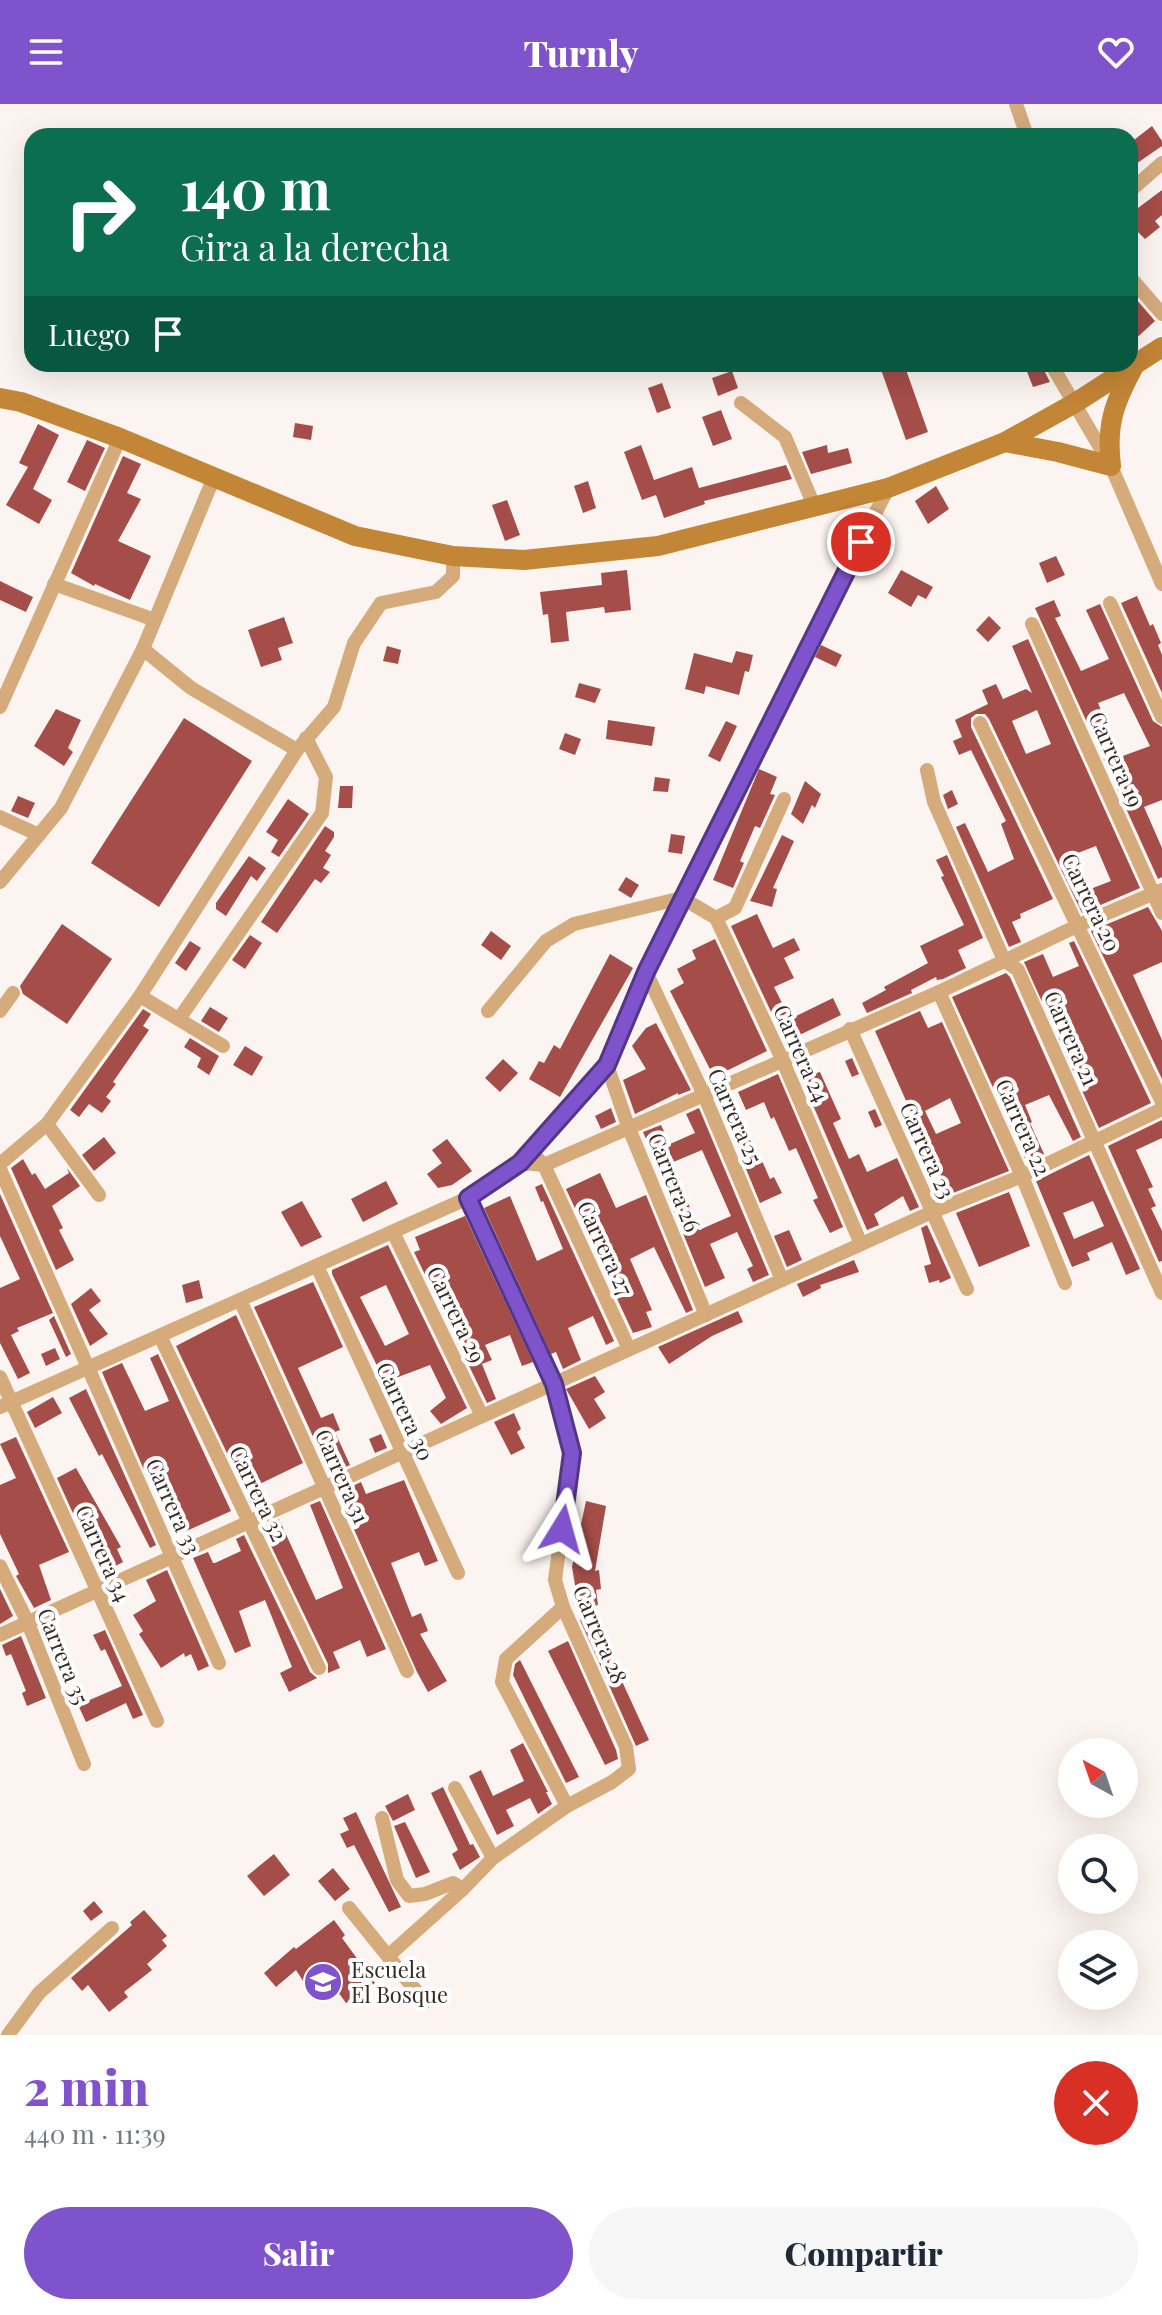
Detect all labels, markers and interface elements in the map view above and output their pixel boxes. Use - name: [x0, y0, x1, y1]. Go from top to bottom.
- text: Turnly: [523, 28, 639, 76]
- icon: menu: [24, 30, 68, 74]
- icon: heart: [1094, 30, 1138, 74]
- text: 140 m: [180, 150, 331, 225]
- icon: right: [48, 160, 152, 264]
- text: Gira a la derecha: [180, 222, 450, 270]
- icon: arrive: [146, 312, 190, 356]
- text: Luego: [48, 314, 130, 354]
- pin: [827, 508, 895, 576]
- icon: arrive: [839, 520, 883, 564]
- street label: Carrera 19: [1083, 706, 1151, 812]
- street label: Carrera 20: [1055, 848, 1129, 956]
- street label: Carrera 21: [1038, 986, 1106, 1090]
- street label: Carrera 24: [767, 1000, 837, 1107]
- street label: Carrera 25: [702, 1063, 770, 1169]
- street label: Carrera 22: [989, 1074, 1059, 1180]
- street label: Carrera 23: [893, 1097, 963, 1203]
- street label: Carrera 26: [642, 1128, 708, 1236]
- street label: Carrera 27: [571, 1196, 641, 1301]
- street label: Carrera 29: [421, 1261, 493, 1367]
- street label: Carrera 30: [370, 1357, 442, 1465]
- street label: Carrera 31: [309, 1424, 377, 1528]
- street label: Carrera 32: [223, 1440, 295, 1546]
- street label: Carrera 33: [140, 1453, 208, 1559]
- position arrow: [520, 1487, 604, 1571]
- street label: Carrera 34: [69, 1500, 139, 1606]
- street label: Carrera 28: [567, 1580, 635, 1688]
- street label: Carrera 35: [31, 1603, 97, 1709]
- north arrow: [1058, 1738, 1138, 1818]
- map controls: [1058, 1738, 1138, 2010]
- button: search: [1058, 1834, 1138, 1914]
- button: layers: [1058, 1930, 1138, 2010]
- place label: Escuela El Bosque: [351, 1954, 448, 2009]
- school or university icon: Escuela El Bosque: [302, 1961, 344, 2003]
- text: 2 min: [24, 2054, 149, 2118]
- button: close: [1054, 2061, 1138, 2145]
- text: 440 m · 11:39: [24, 2116, 166, 2151]
- button: Salir: [24, 2207, 573, 2299]
- button: Compartir: [589, 2207, 1138, 2299]

